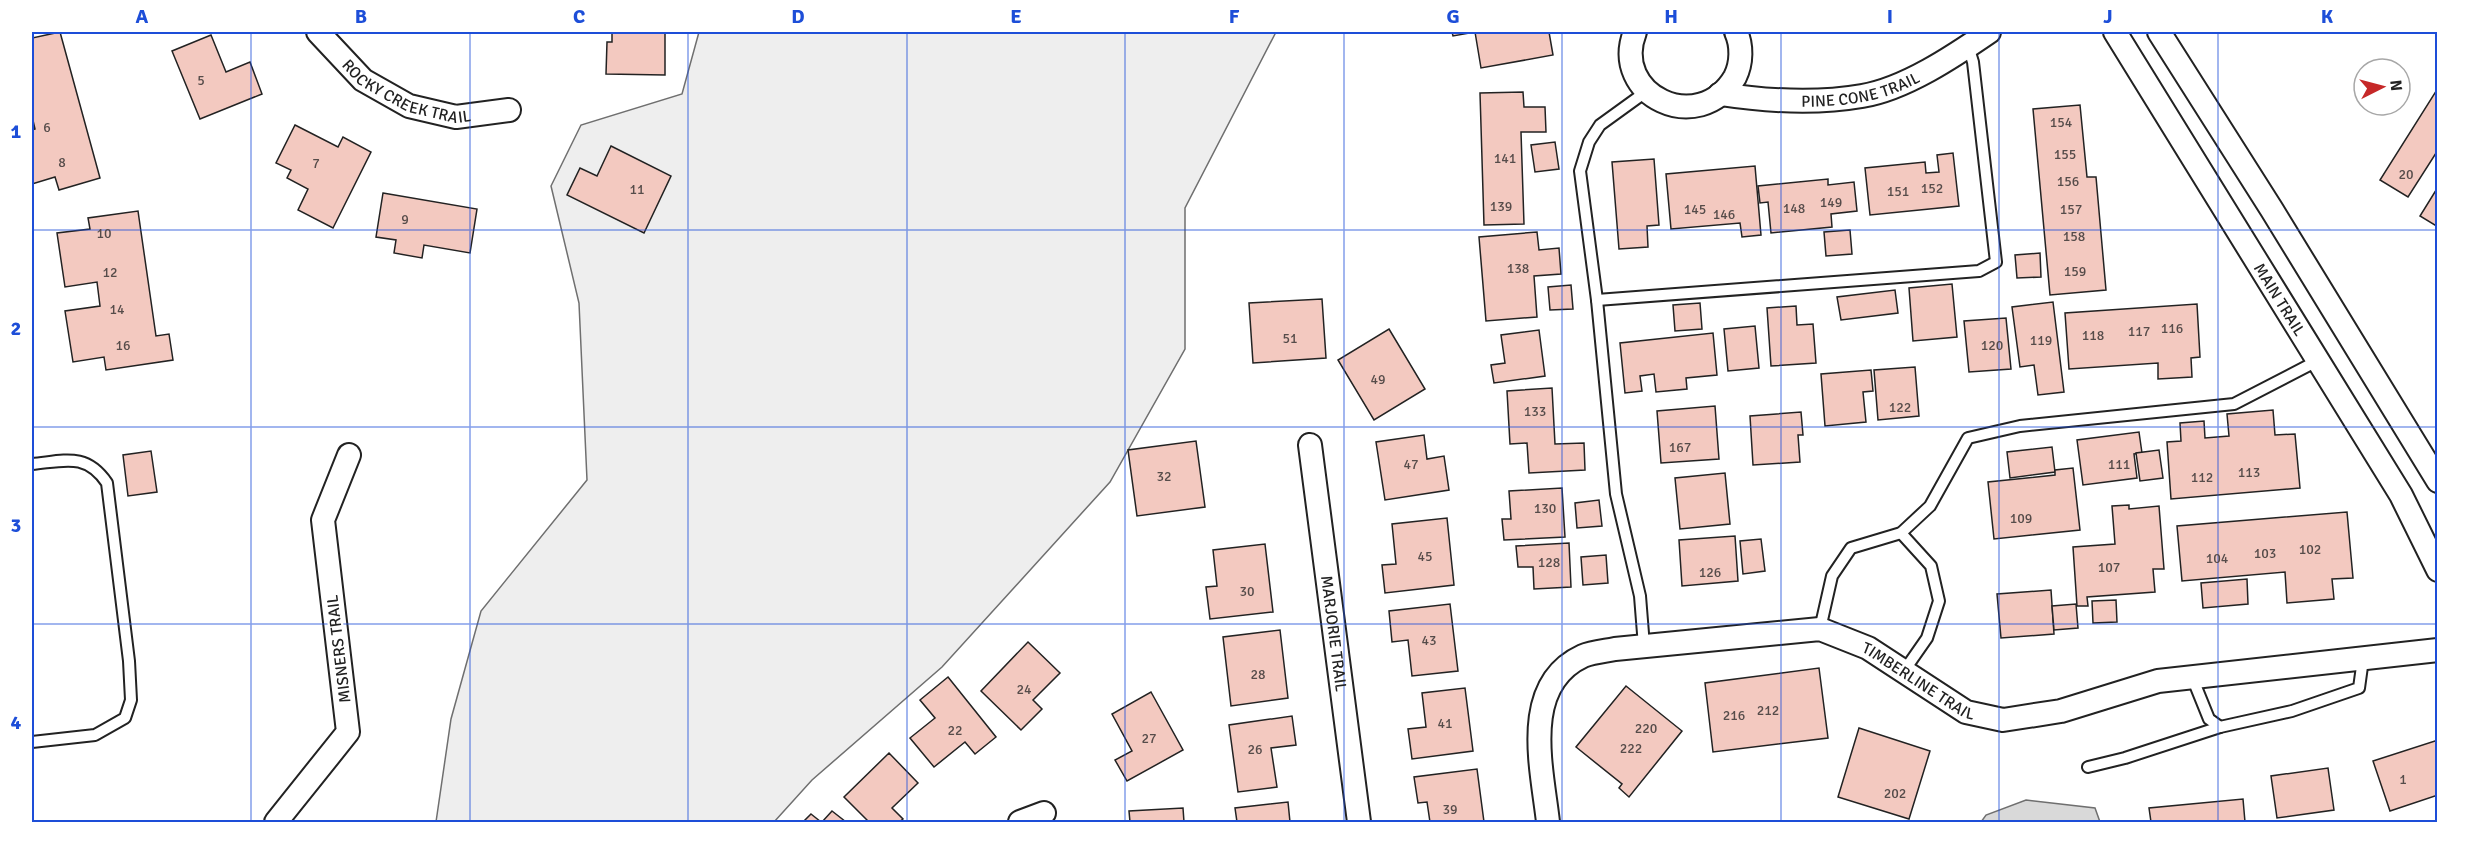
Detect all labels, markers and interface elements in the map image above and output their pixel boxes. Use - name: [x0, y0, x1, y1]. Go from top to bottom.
- text: A: [136, 4, 149, 29]
- text: B: [355, 4, 367, 29]
- text: C: [573, 4, 585, 29]
- text: D: [791, 4, 805, 29]
- text: E: [1010, 4, 1022, 29]
- text: F: [1229, 4, 1240, 29]
- text: G: [1446, 4, 1460, 29]
- text: H: [1664, 4, 1678, 29]
- text: I: [1887, 4, 1893, 29]
- text: J: [2103, 4, 2113, 29]
- text: K: [2321, 4, 2334, 29]
- street label: ROCKY CREEK TRAIL: [338, 55, 472, 128]
- north arrow: [2352, 57, 2412, 117]
- street label: PINE CONE TRAIL: [1801, 68, 1923, 112]
- house number: 5: [197, 72, 205, 89]
- text: N: [2385, 79, 2406, 92]
- house number: 154: [2050, 114, 2073, 131]
- text: 1: [11, 119, 22, 144]
- house number: 6: [43, 119, 51, 136]
- house number: 155: [2054, 146, 2076, 163]
- house number: 141: [1494, 150, 1516, 167]
- house number: 8: [58, 154, 66, 171]
- house number: 7: [312, 155, 320, 172]
- house number: 20: [2398, 166, 2414, 183]
- house number: 156: [2057, 173, 2079, 190]
- house number: 152: [1921, 180, 1943, 197]
- house number: 11: [629, 181, 645, 198]
- house number: 151: [1887, 183, 1909, 200]
- house number: 149: [1820, 194, 1842, 211]
- house number: 139: [1490, 198, 1512, 215]
- house number: 148: [1783, 200, 1805, 217]
- house number: 145: [1684, 201, 1706, 218]
- house number: 157: [2060, 201, 2082, 218]
- house number: 146: [1713, 206, 1735, 223]
- house number: 9: [401, 211, 409, 228]
- house number: 10: [96, 225, 112, 242]
- house number: 158: [2063, 228, 2085, 245]
- house number: 138: [1507, 260, 1529, 277]
- street label: MAIN TRAIL: [2249, 260, 2309, 340]
- house number: 159: [2064, 263, 2086, 280]
- house number: 12: [102, 264, 118, 281]
- house number: 14: [109, 301, 125, 318]
- text: 2: [11, 316, 21, 341]
- house number: 116: [2161, 320, 2183, 337]
- house number: 117: [2128, 323, 2150, 340]
- house number: 118: [2082, 327, 2104, 344]
- house number: 51: [1282, 330, 1298, 347]
- house number: 119: [2030, 332, 2052, 349]
- house number: 16: [115, 337, 131, 354]
- house number: 120: [1981, 337, 2003, 354]
- house number: 49: [1370, 371, 1386, 388]
- house number: 122: [1889, 399, 1911, 416]
- house number: 133: [1524, 403, 1546, 420]
- house number: 167: [1669, 439, 1691, 456]
- house number: 47: [1403, 456, 1419, 473]
- house number: 111: [2108, 456, 2130, 473]
- house number: 113: [2238, 464, 2260, 481]
- house number: 32: [1156, 468, 1172, 485]
- house number: 112: [2191, 469, 2213, 486]
- house number: 130: [1534, 500, 1556, 517]
- house number: 109: [2010, 510, 2032, 527]
- text: 3: [11, 513, 21, 538]
- house number: 102: [2299, 541, 2321, 558]
- house number: 103: [2254, 545, 2276, 562]
- house number: 45: [1417, 548, 1433, 565]
- house number: 104: [2206, 550, 2229, 567]
- house number: 128: [1538, 554, 1560, 571]
- house number: 107: [2098, 559, 2120, 576]
- house number: 126: [1699, 564, 1721, 581]
- street label: MARJORIE TRAIL: [1316, 574, 1351, 693]
- house number: 30: [1239, 583, 1255, 600]
- street label: MISNERS TRAIL: [322, 594, 356, 704]
- house number: 43: [1421, 632, 1437, 649]
- street label: TIMBERLINE TRAIL: [1859, 638, 1976, 725]
- house number: 28: [1250, 666, 1266, 683]
- house number: 24: [1016, 681, 1032, 698]
- house number: 212: [1757, 702, 1779, 719]
- house number: 216: [1723, 707, 1745, 724]
- text: 4: [11, 710, 22, 735]
- house number: 41: [1437, 715, 1453, 732]
- house number: 220: [1635, 720, 1657, 737]
- house number: 22: [947, 722, 963, 739]
- house number: 27: [1141, 730, 1157, 747]
- house number: 222: [1620, 740, 1642, 757]
- house number: 26: [1247, 741, 1263, 758]
- house number: 1: [2399, 771, 2407, 788]
- house number: 202: [1884, 785, 1906, 802]
- house number: 39: [1442, 801, 1458, 818]

